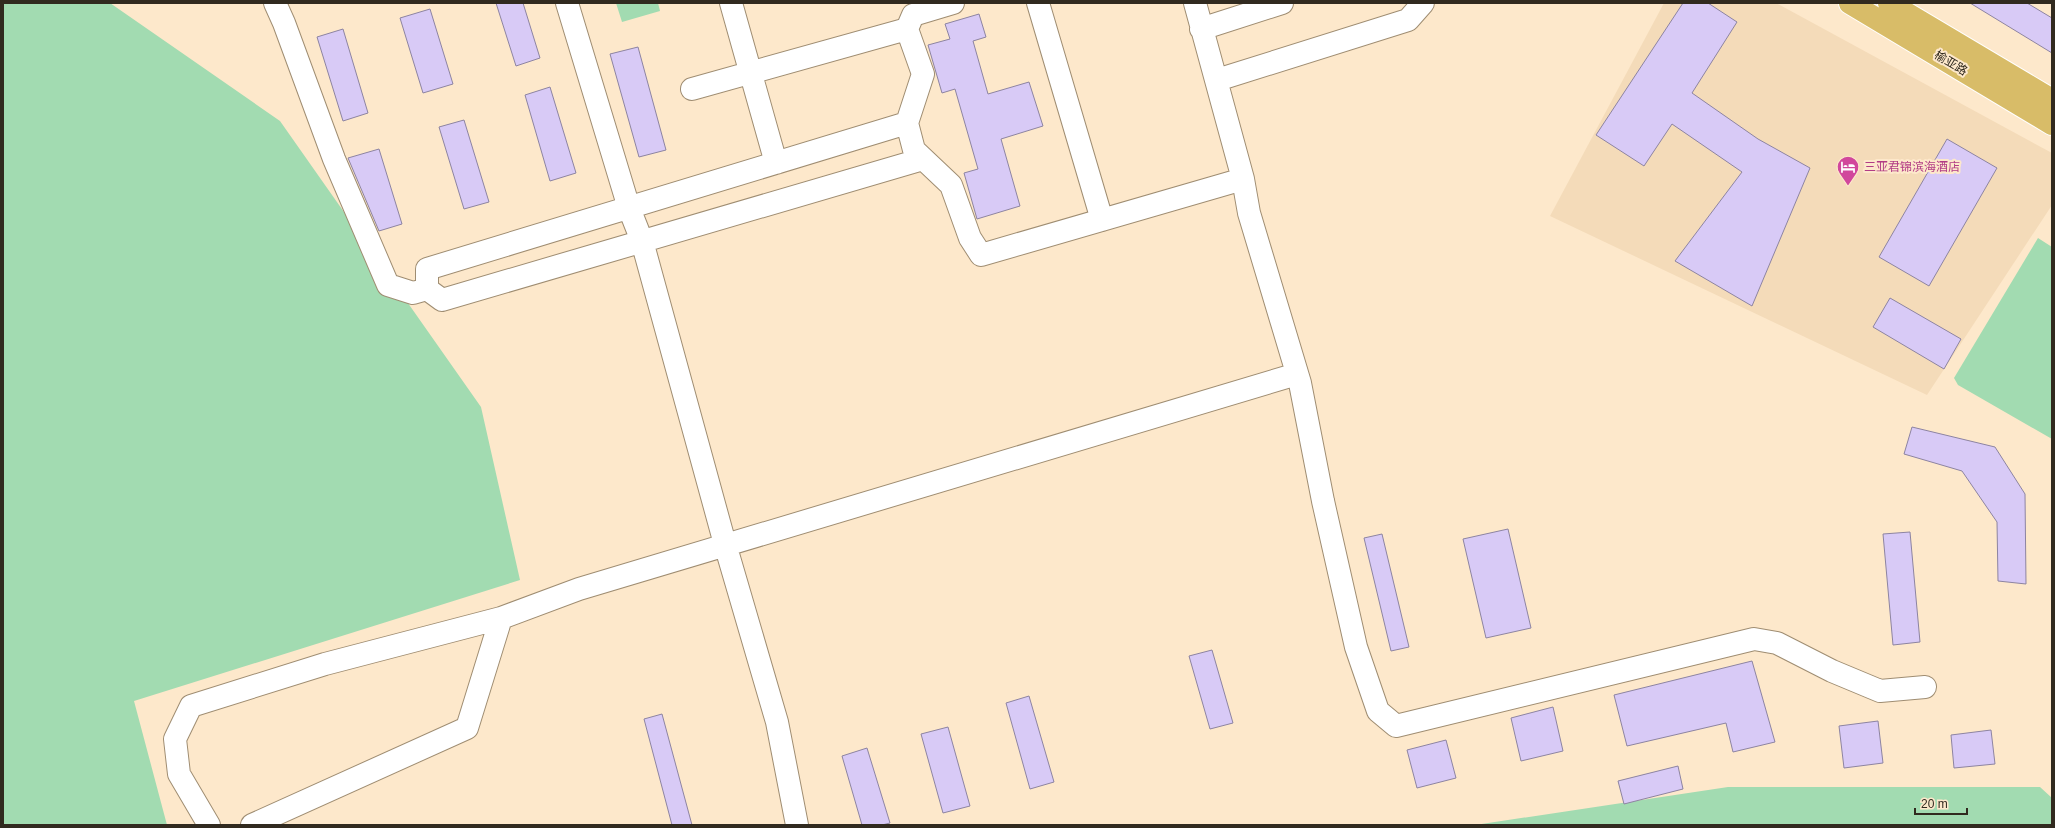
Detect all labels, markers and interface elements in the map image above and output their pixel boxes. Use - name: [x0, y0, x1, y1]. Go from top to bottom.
- street label: 榆亚路: [1932, 48, 1970, 78]
- hotel icon: 三亚君锦滨海酒店: [1835, 154, 1861, 187]
- place label: 三亚君锦滨海酒店: [1864, 160, 1960, 174]
- scale bar: [1915, 790, 1967, 816]
- text: 20 m: [1921, 797, 1948, 811]

